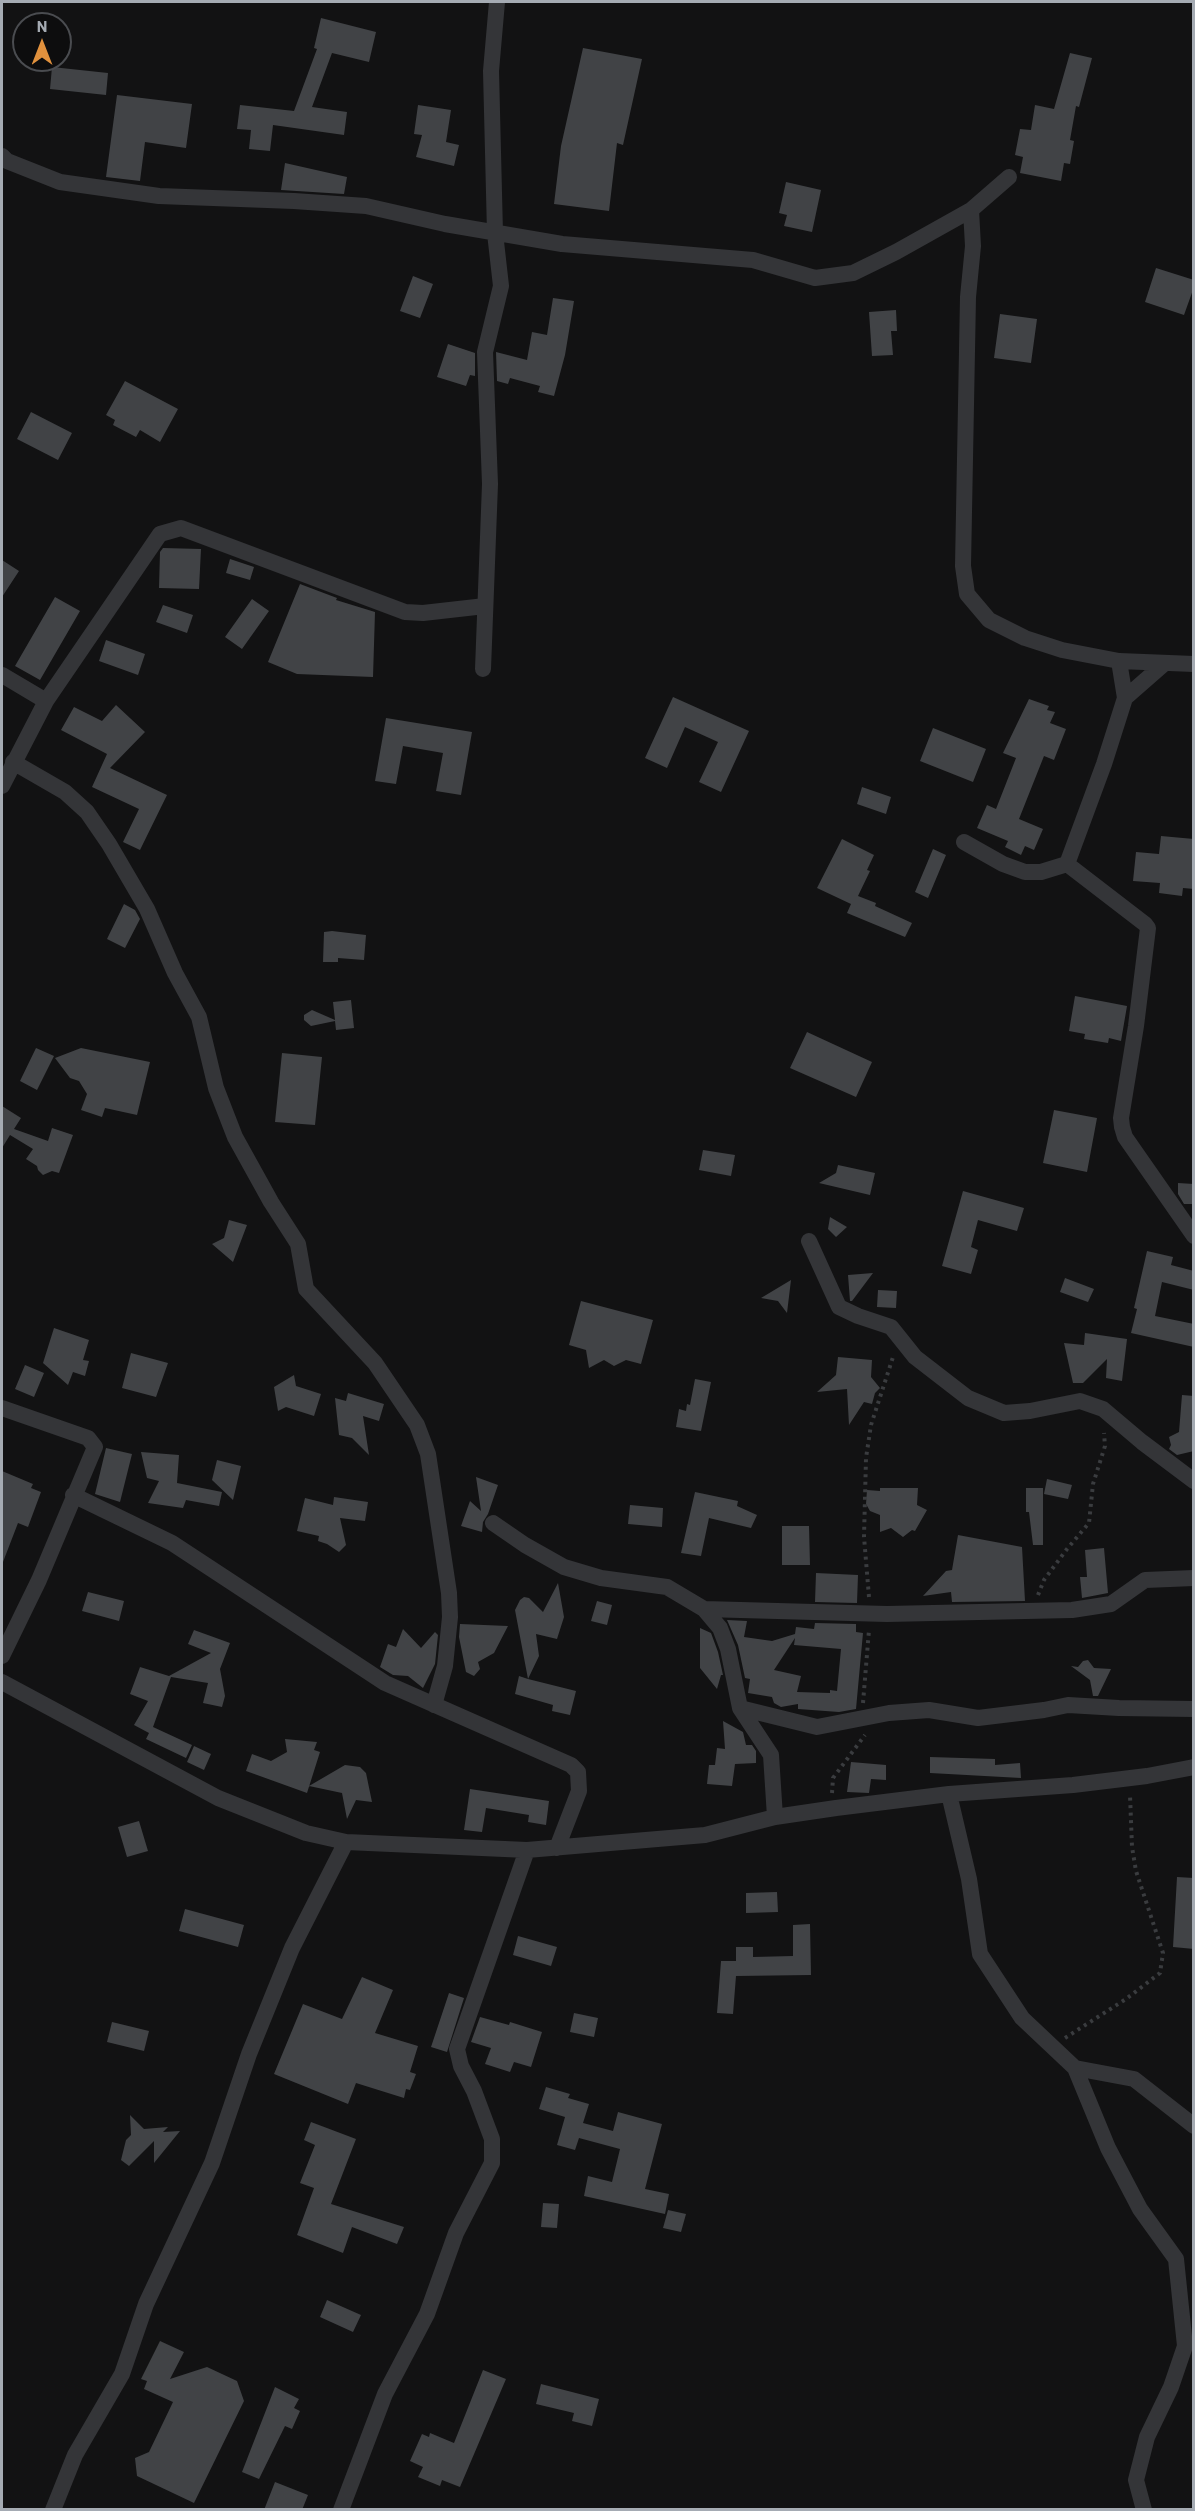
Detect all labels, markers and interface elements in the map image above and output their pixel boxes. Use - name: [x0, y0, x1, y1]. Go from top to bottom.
- north arrow: [12, 12, 72, 72]
- text: N: [37, 16, 47, 35]

